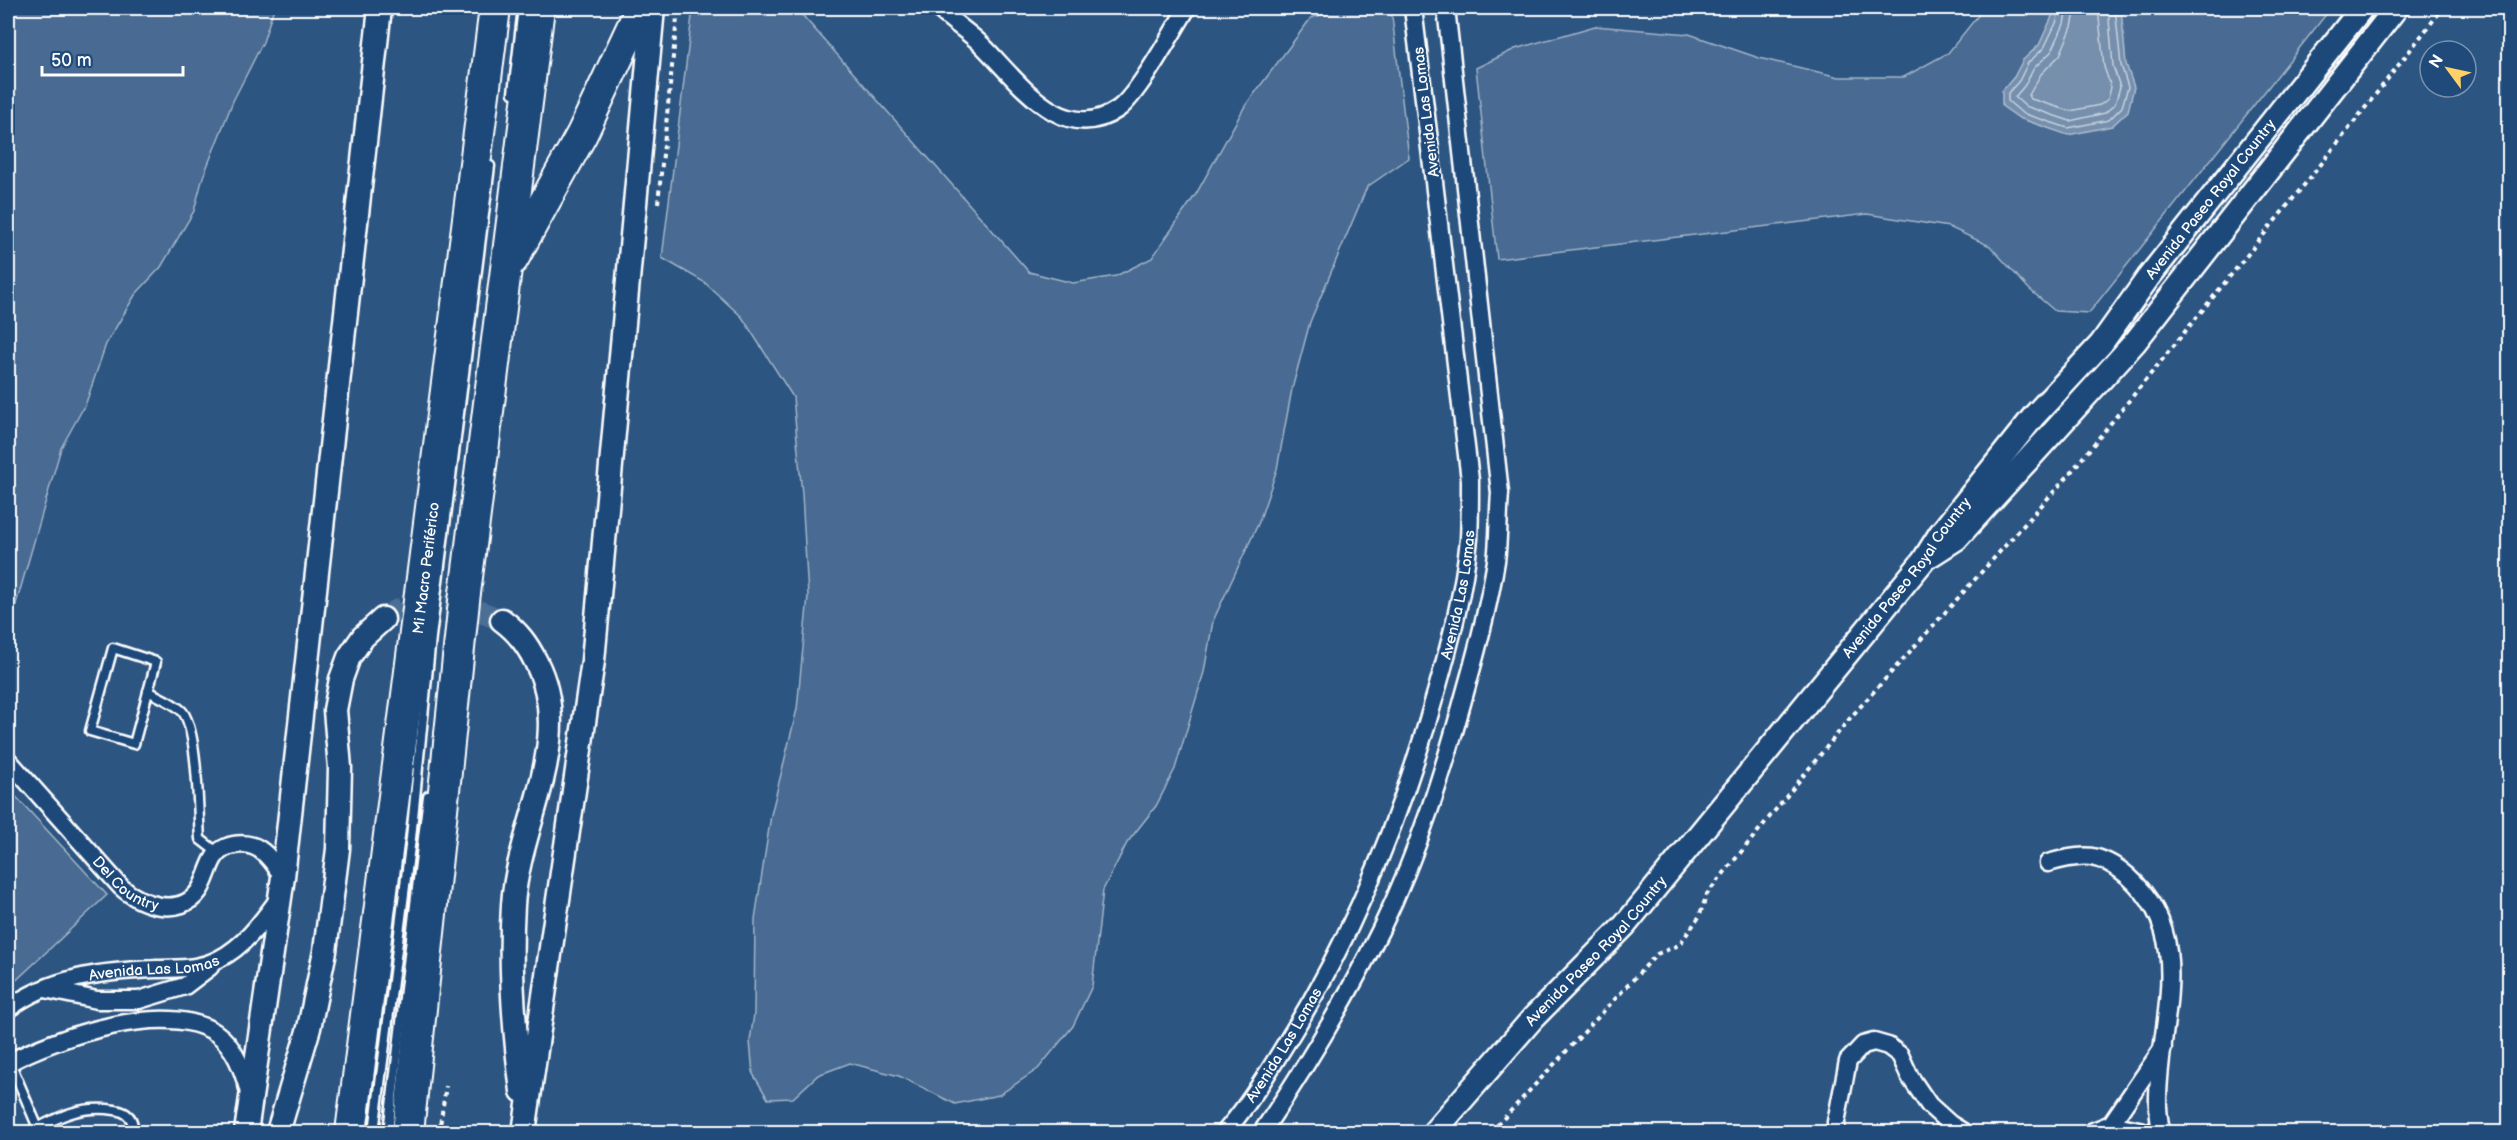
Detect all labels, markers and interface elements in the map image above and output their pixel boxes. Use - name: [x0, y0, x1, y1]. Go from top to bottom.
- scale bar: [42, 39, 183, 77]
- north arrow: [2418, 39, 2478, 99]
- street label: Avenida Las Lomas: [1409, 45, 1444, 178]
- text: 50 m: [51, 50, 92, 71]
- text: N: [2425, 51, 2448, 72]
- street label: Avenida Paseo Royal Country: [2142, 115, 2280, 283]
- street label: Avenida Paseo Royal Country: [1838, 494, 1976, 662]
- street label: Mi Macro Periférico: [409, 501, 444, 635]
- street label: Avenida Las Lomas: [1437, 529, 1479, 662]
- street label: Del Country: [88, 852, 161, 916]
- street label: Avenida Paseo Royal Country: [1521, 872, 1671, 1030]
- street label: Avenida Las Lomas: [88, 951, 223, 985]
- street label: Avenida Las Lomas: [1242, 984, 1327, 1107]

